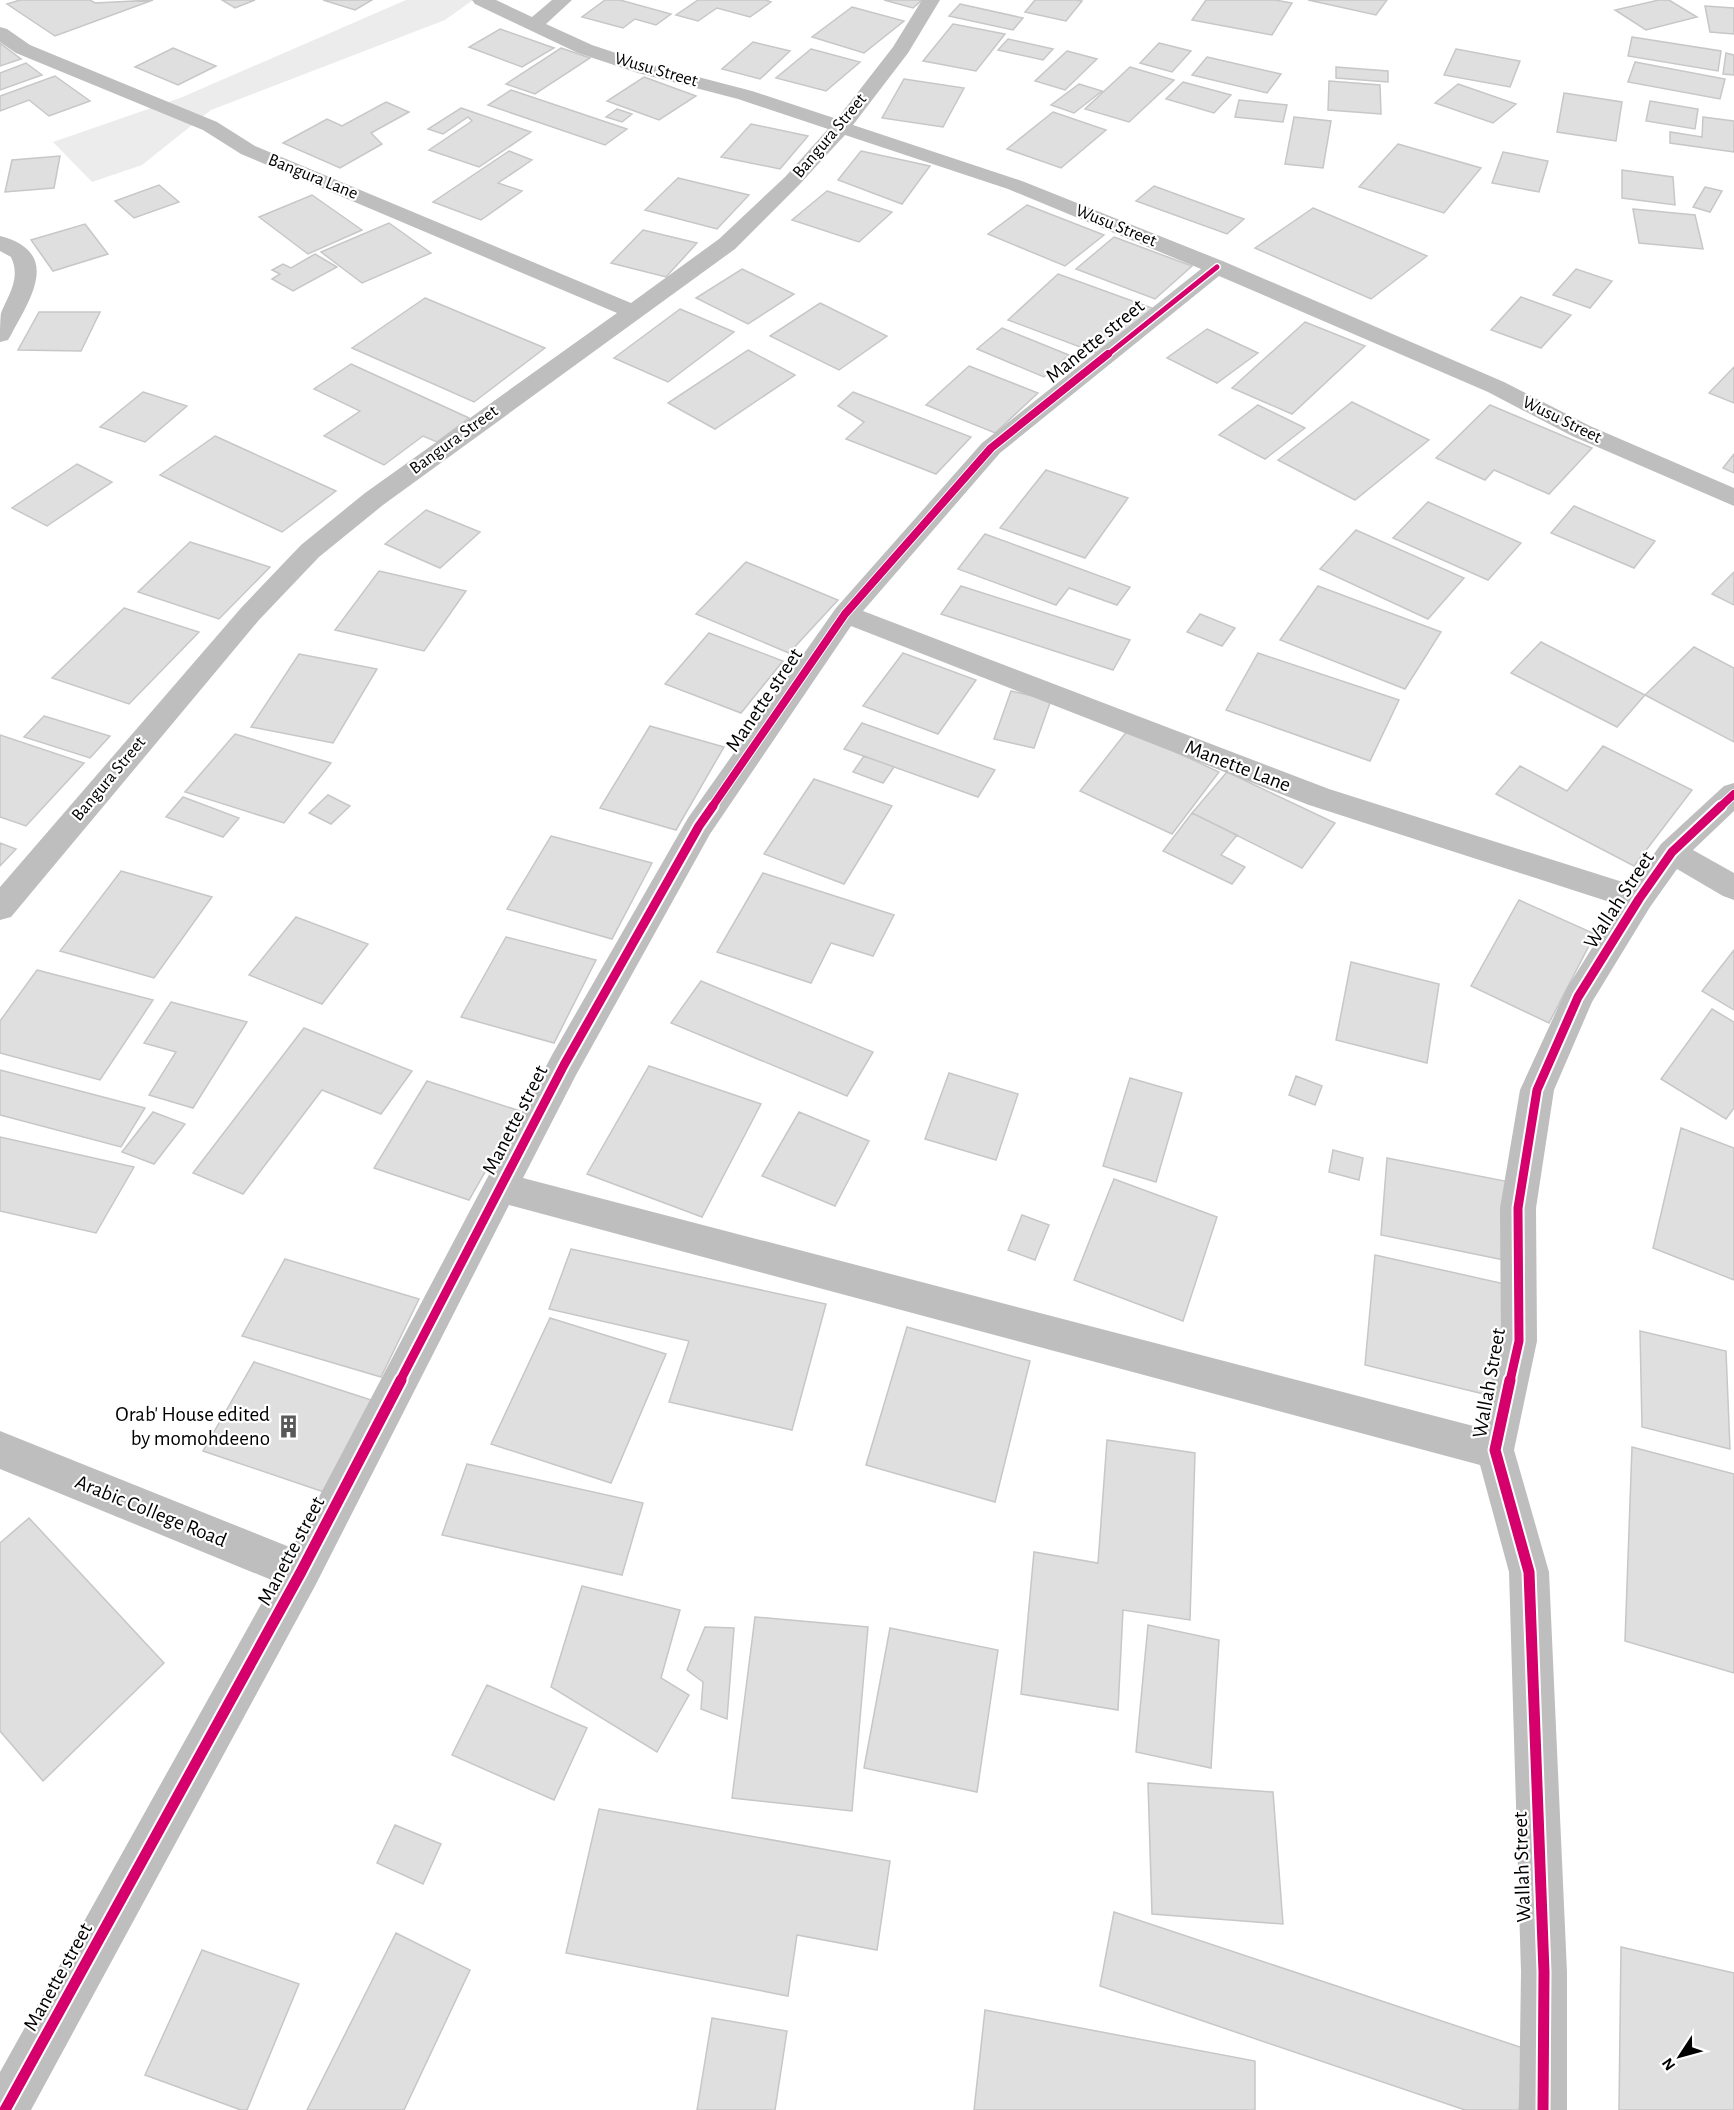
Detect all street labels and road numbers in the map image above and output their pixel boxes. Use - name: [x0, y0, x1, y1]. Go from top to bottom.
- street label: Wusu Street: [612, 50, 700, 91]
- street label: Bangura Street: [790, 90, 871, 182]
- street label: Bangura Lane: [266, 151, 360, 203]
- street label: Wusu Street: [1073, 202, 1159, 250]
- street label: Manette street: [1042, 295, 1148, 387]
- street label: Wusu Street: [1520, 393, 1605, 447]
- street label: Bangura Street: [407, 402, 502, 478]
- street label: Manette street: [722, 644, 806, 756]
- street label: Bangura Street: [69, 733, 150, 825]
- street label: Manette Lane: [1182, 736, 1294, 796]
- street label: Wallah Street: [1580, 847, 1658, 952]
- street label: Manette street: [478, 1062, 552, 1178]
- street label: Wallah Street: [1469, 1326, 1509, 1440]
- street label: Arabic College Road: [72, 1471, 230, 1551]
- street label: Manette street: [254, 1493, 329, 1609]
- street label: Wallah Street: [1510, 1811, 1534, 1923]
- street label: Manette street: [20, 1919, 96, 2035]

